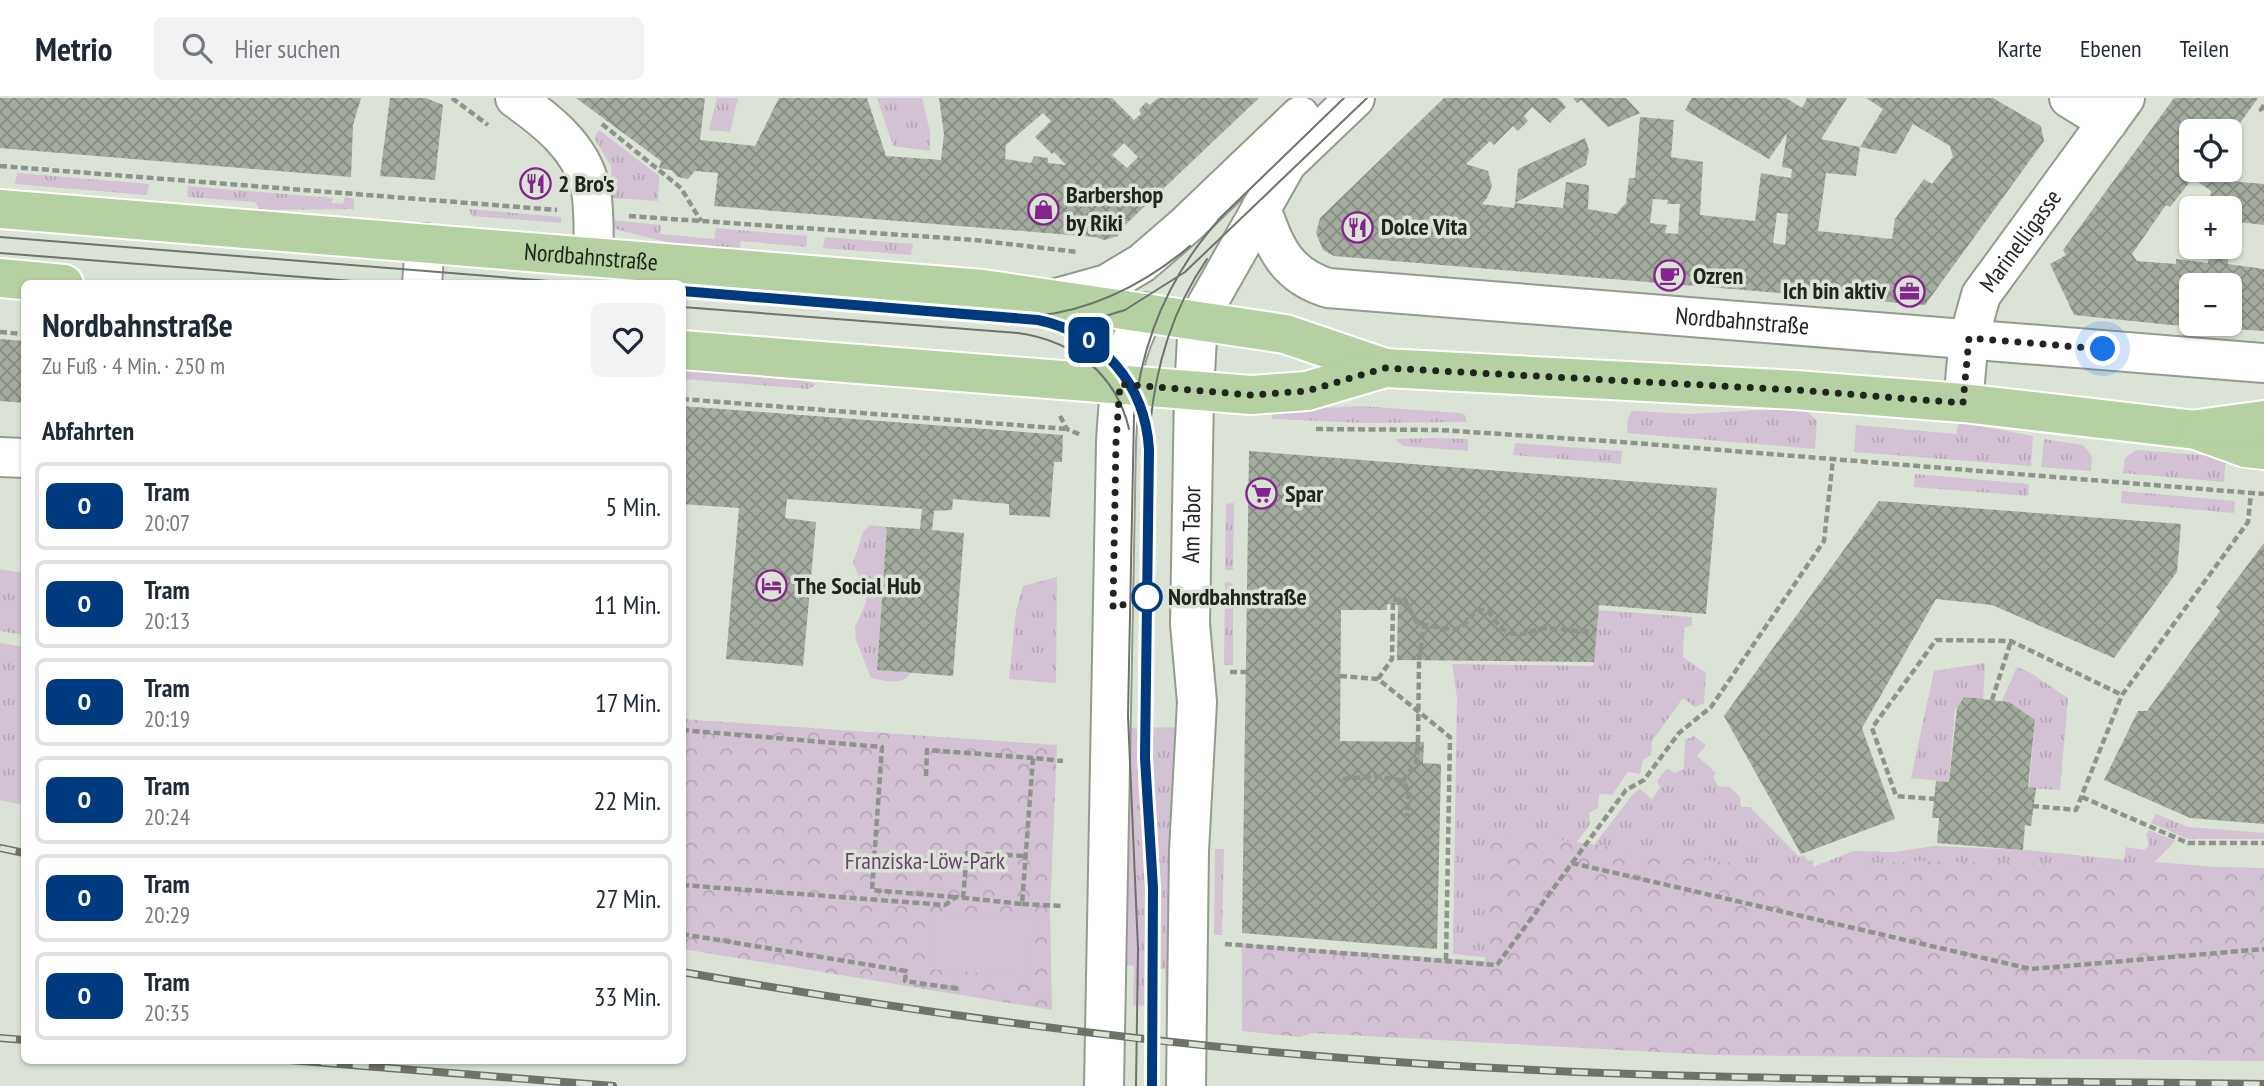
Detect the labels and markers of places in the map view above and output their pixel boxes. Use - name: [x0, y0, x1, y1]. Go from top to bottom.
- restaurant icon: 2 Bro's: [518, 167, 552, 201]
- place label: 2 Bro's: [558, 168, 614, 199]
- place label: Barbershop by Riki: [1066, 179, 1163, 238]
- shop icon: Barbershop by Riki: [1026, 192, 1060, 226]
- restaurant icon: Dolce Vita: [1341, 210, 1375, 244]
- place label: Dolce Vita: [1381, 211, 1467, 242]
- cafe icon: Ozren: [1653, 259, 1687, 293]
- place label: Ozren: [1693, 260, 1743, 291]
- office icon: Ich bin aktiv: [1892, 274, 1926, 308]
- place label: Ich bin aktiv: [1783, 275, 1886, 306]
- supermarket icon: Spar: [1245, 477, 1279, 511]
- place label: Spar: [1285, 478, 1324, 509]
- hotel icon: The Social Hub: [754, 569, 788, 603]
- place label: The Social Hub: [794, 570, 922, 601]
- place label: Nordbahnstraße: [1168, 581, 1307, 612]
- marker: Nordbahnstraße: [1132, 582, 1162, 612]

